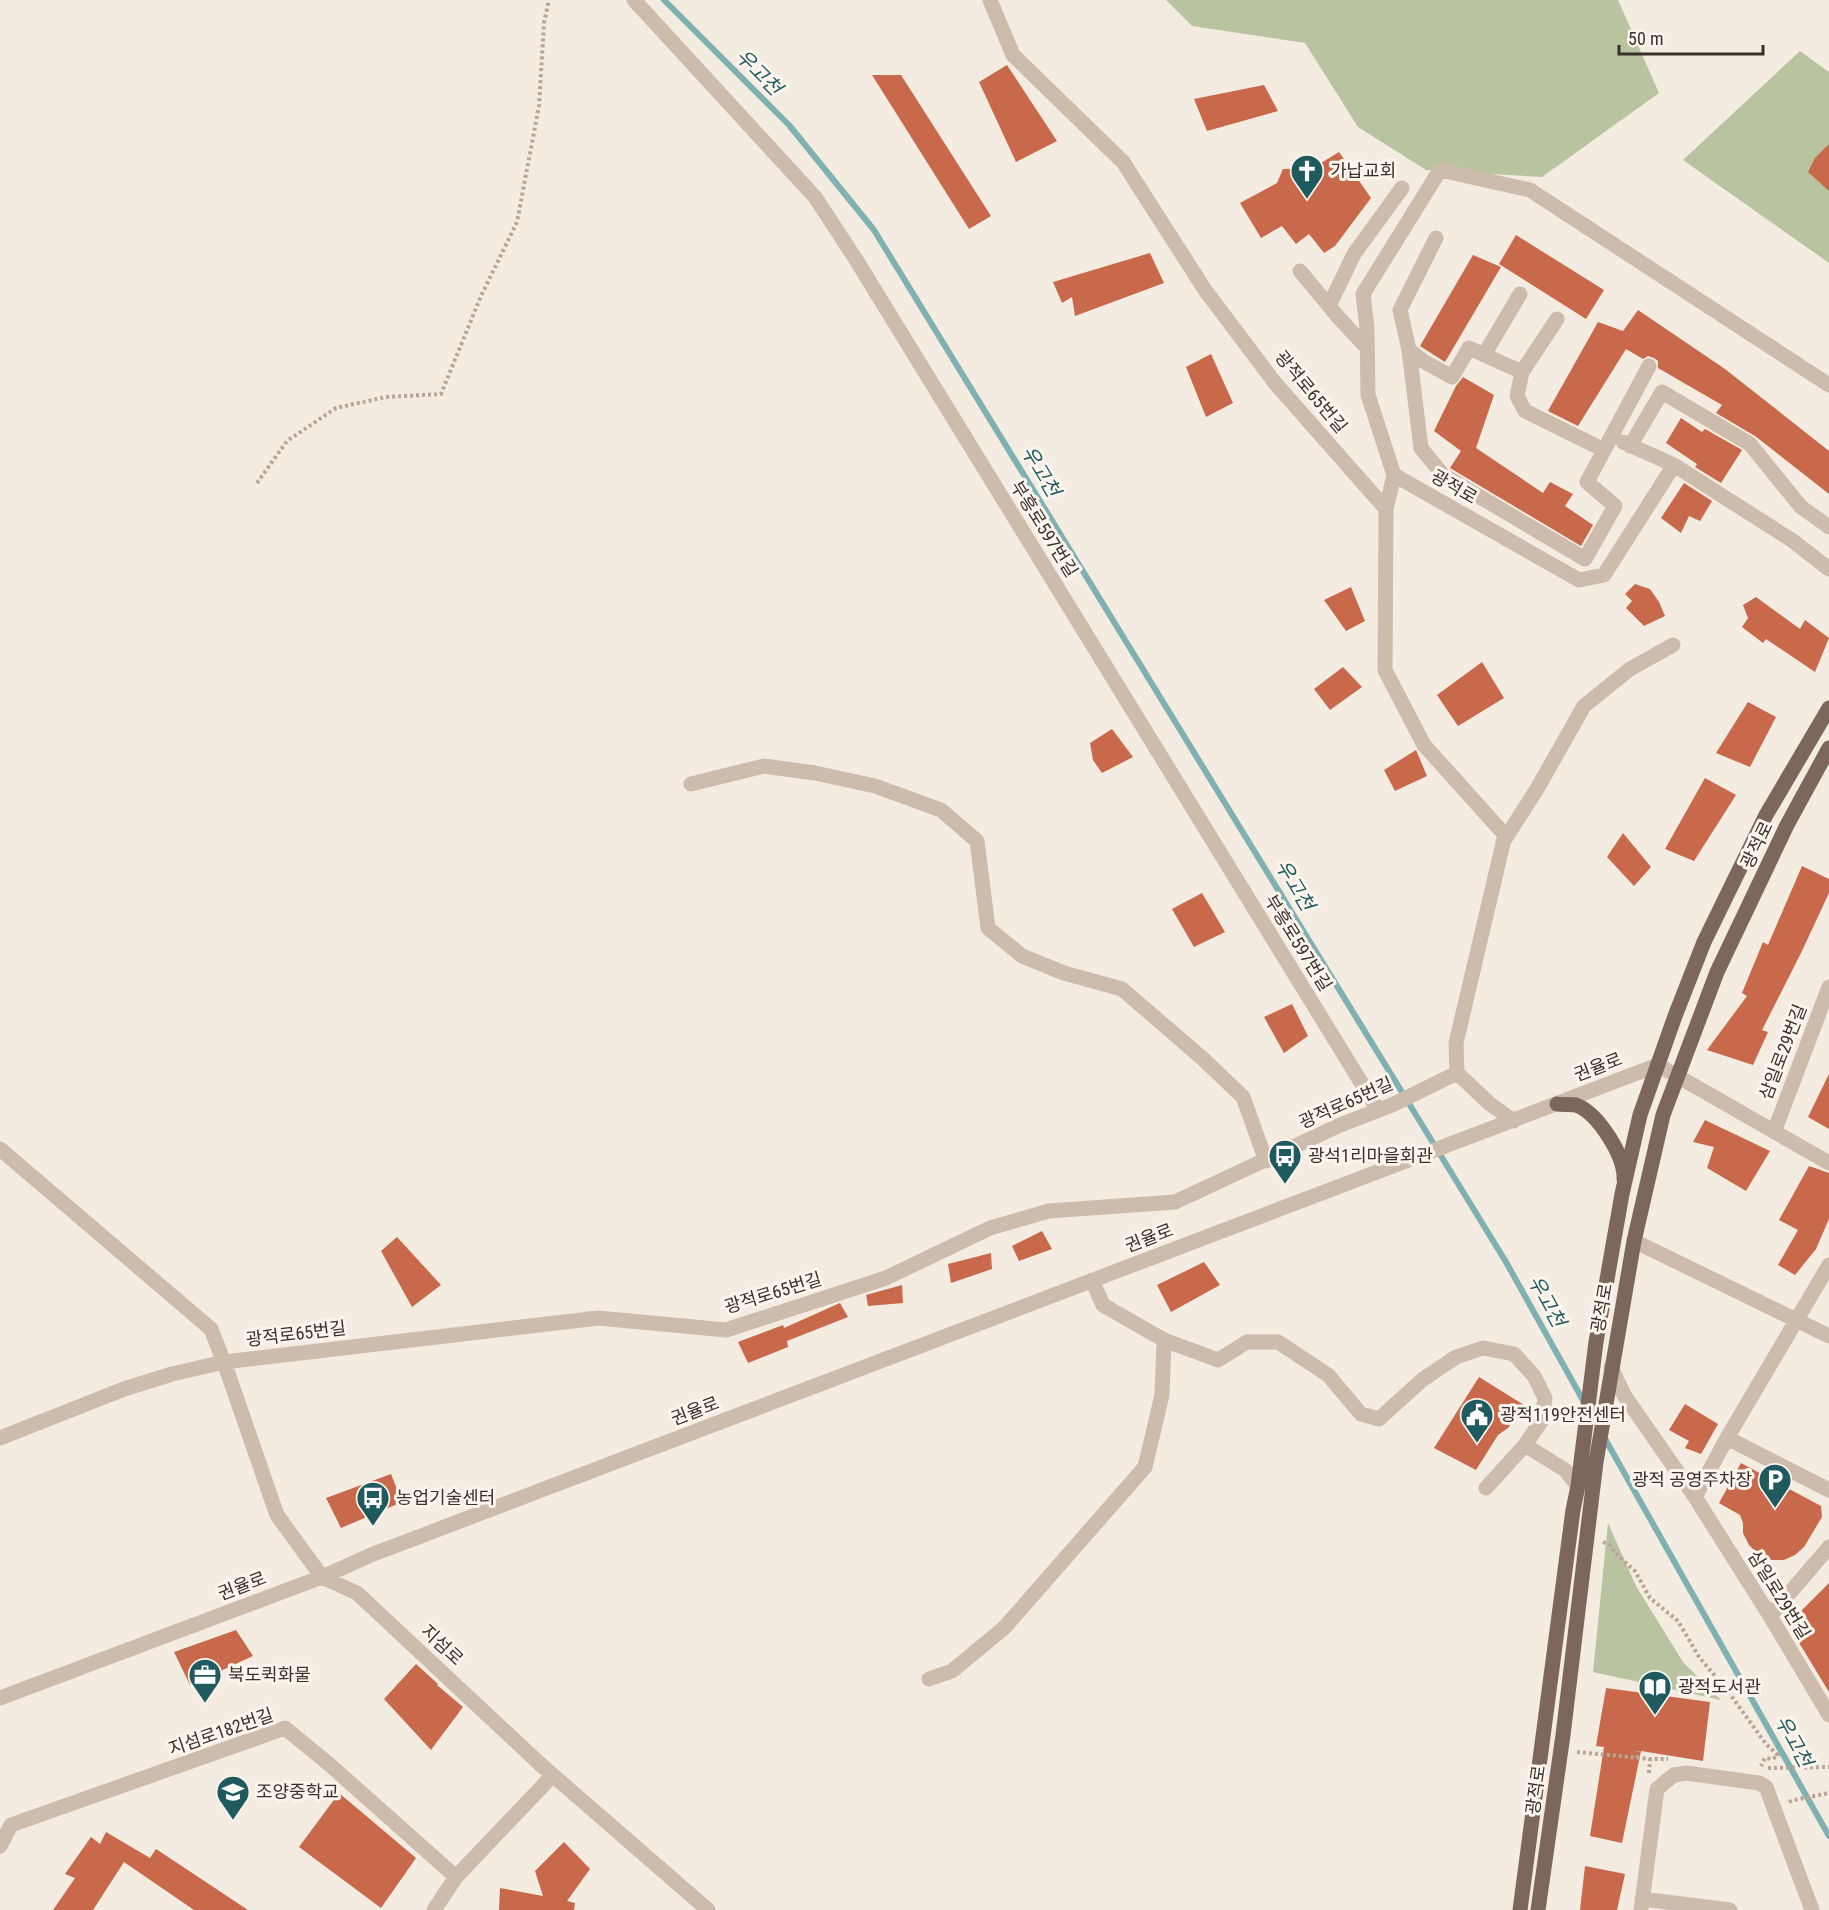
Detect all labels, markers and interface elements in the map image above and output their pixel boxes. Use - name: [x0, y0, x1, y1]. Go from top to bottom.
- scale bar: [1619, 18, 1763, 56]
- text: 50 m: [1628, 28, 1663, 49]
- water label: 우고천: [731, 44, 789, 102]
- church icon: 가납교회: [1289, 153, 1325, 200]
- place label: 가납교회: [1330, 160, 1396, 181]
- street label: 광적로65번길: [1271, 346, 1352, 437]
- water label: 우고천: [1016, 441, 1067, 503]
- street label: 광적로: [1427, 465, 1481, 508]
- street label: 부흥로597번길: [1007, 477, 1082, 581]
- street label: 광적로: [1736, 818, 1777, 872]
- water label: 우고천: [1270, 855, 1321, 917]
- street label: 부흥로597번길: [1261, 891, 1336, 995]
- street label: 삼일로29번길: [1755, 1001, 1810, 1103]
- street label: 권율로: [1571, 1048, 1625, 1085]
- street label: 광적로65번길: [1296, 1072, 1396, 1133]
- bus stop icon: 광석1리마을회관: [1267, 1138, 1303, 1185]
- place label: 광석1리마을회관: [1308, 1145, 1433, 1166]
- street label: 권율로: [1122, 1219, 1176, 1256]
- street label: 광적로65번길: [722, 1268, 824, 1317]
- water label: 우고천: [1523, 1271, 1572, 1333]
- street label: 광적로: [1587, 1282, 1616, 1334]
- street label: 광적로65번길: [245, 1317, 347, 1350]
- street label: 권율로: [668, 1392, 722, 1429]
- public building icon: 광적119안전센터: [1459, 1397, 1495, 1444]
- place label: 광적119안전센터: [1500, 1404, 1626, 1425]
- parking icon: 광적 공영주차장: [1757, 1462, 1793, 1509]
- place label: 광적 공영주차장: [1632, 1469, 1752, 1490]
- bus stop icon: 농업기술센터: [355, 1480, 391, 1527]
- place label: 농업기술센터: [396, 1487, 495, 1508]
- street label: 삼일로29번길: [1744, 1547, 1815, 1643]
- street label: 권율로: [215, 1567, 269, 1604]
- street label: 지섬로: [417, 1620, 468, 1669]
- office icon: 북도퀵화물: [187, 1657, 223, 1704]
- place label: 북도퀵화물: [228, 1664, 311, 1685]
- library icon: 광적도서관: [1637, 1669, 1673, 1716]
- place label: 광적도서관: [1678, 1676, 1761, 1697]
- street label: 지섬로182번길: [166, 1704, 276, 1759]
- water label: 우고천: [1770, 1711, 1819, 1773]
- street label: 광적로: [1522, 1764, 1549, 1816]
- school or university icon: 조양중학교: [215, 1774, 251, 1821]
- place label: 조양중학교: [256, 1781, 339, 1802]

